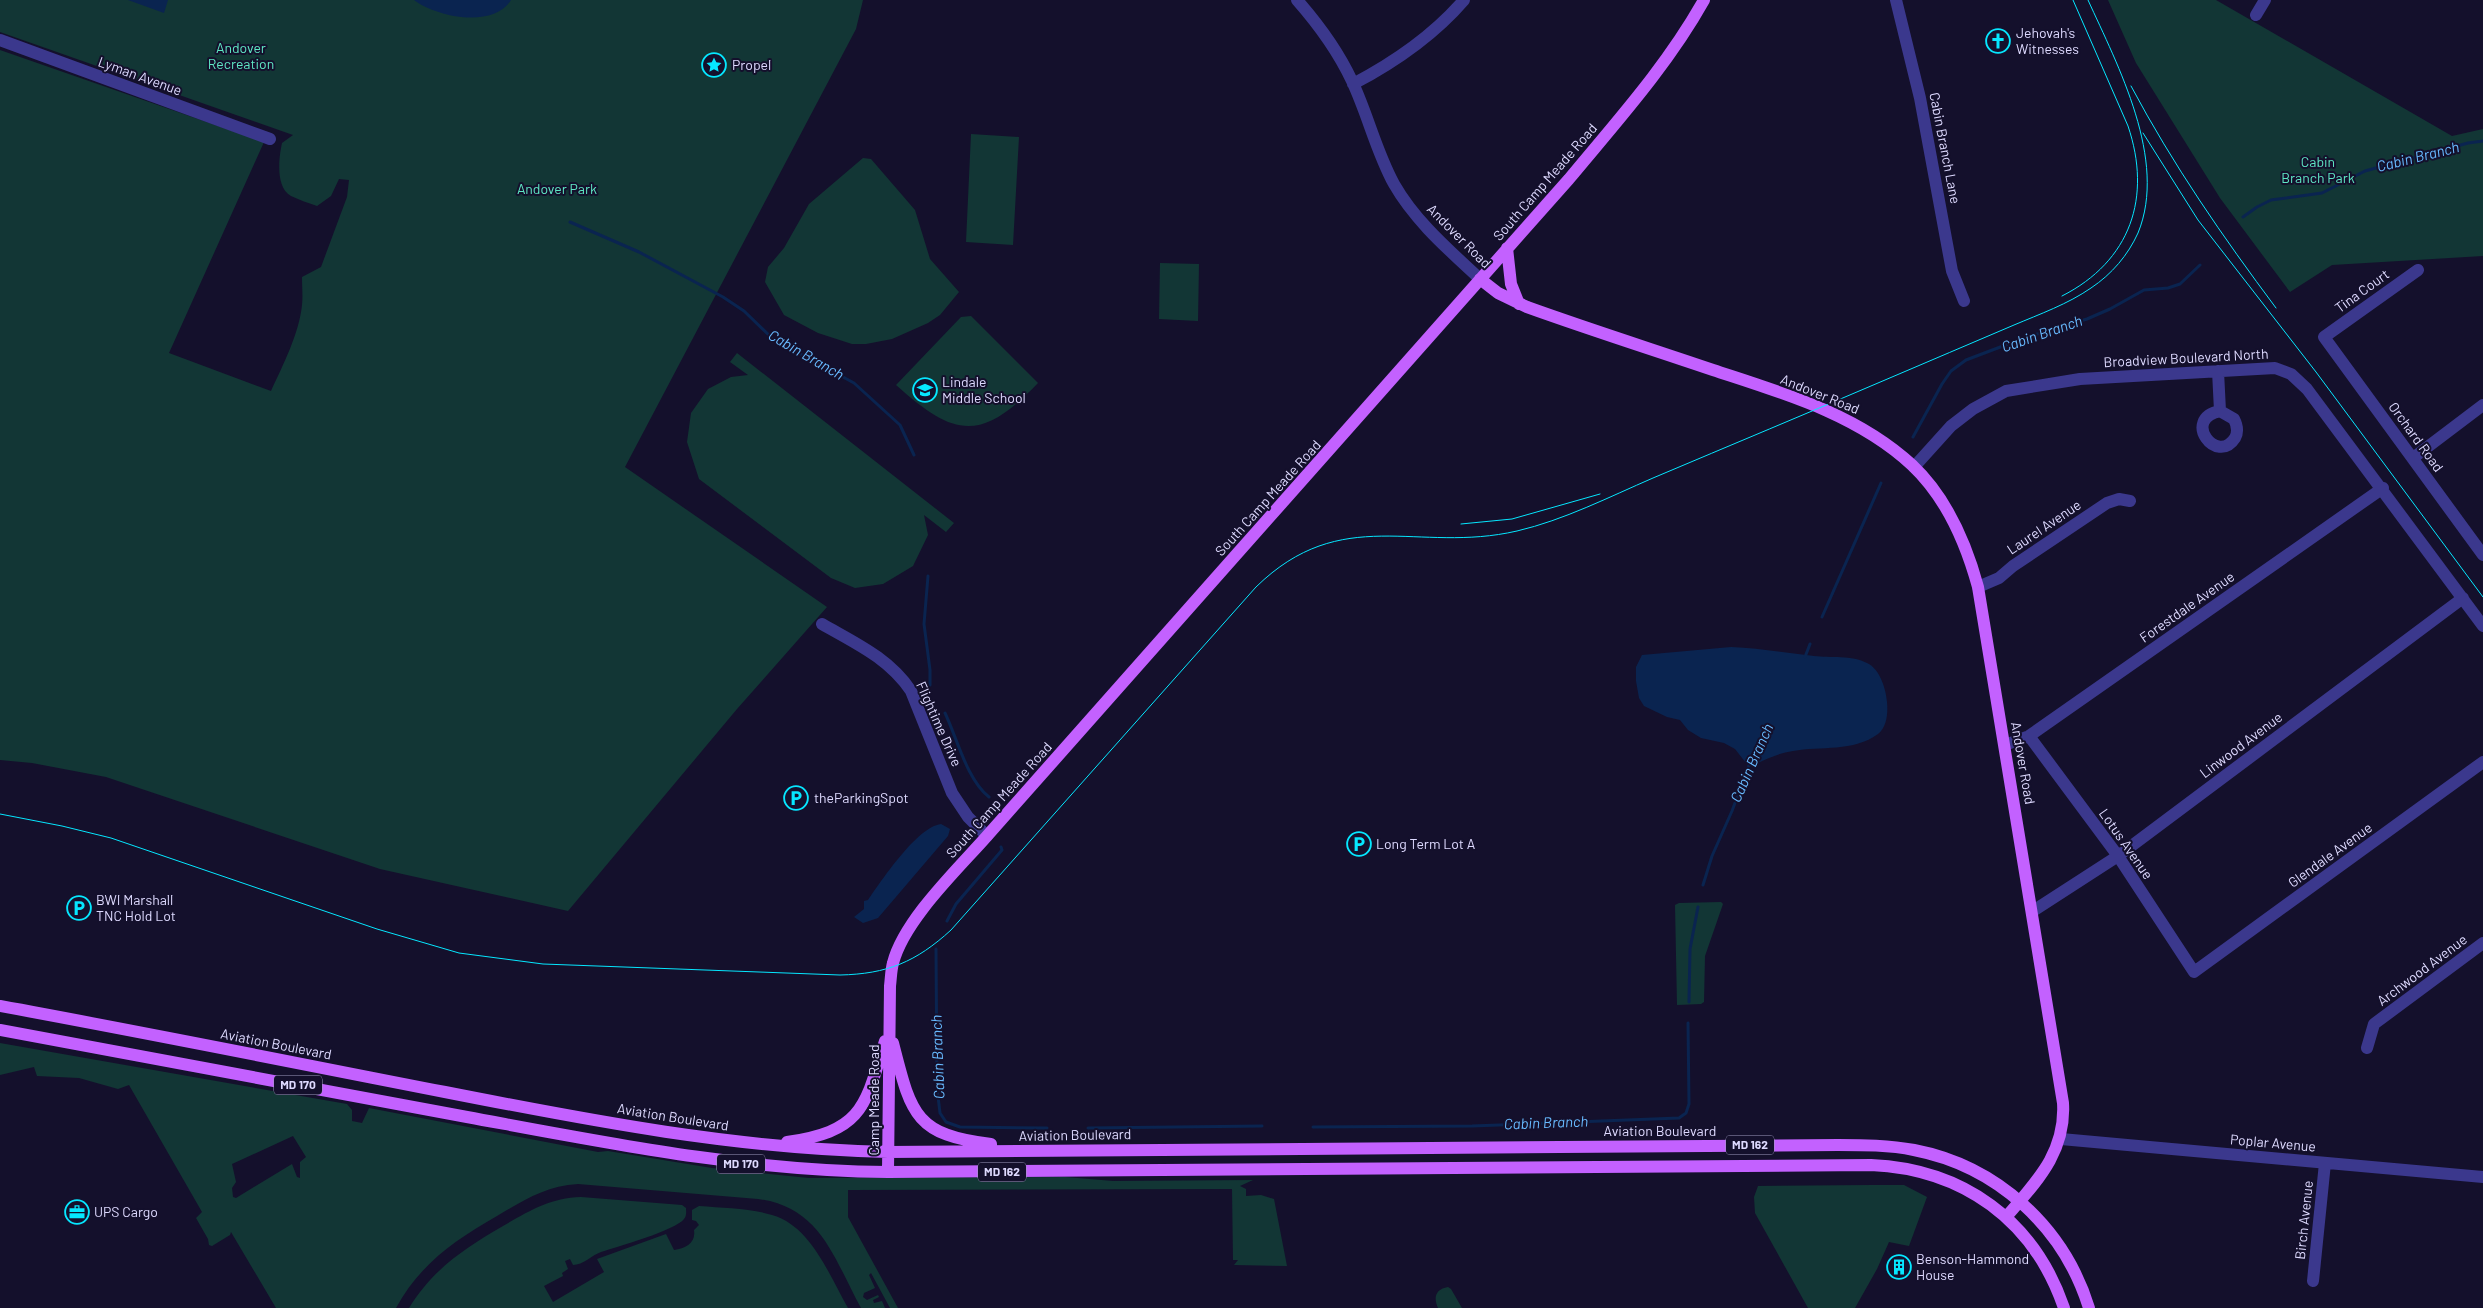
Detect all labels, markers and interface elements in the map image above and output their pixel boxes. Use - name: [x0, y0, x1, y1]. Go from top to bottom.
- place label: Jehovah's Witnesses: [2016, 24, 2079, 57]
- church icon: Jehovah's Witnesses: [1985, 28, 2011, 54]
- park label: Andover Recreation: [208, 39, 274, 72]
- place icon: Propel: [701, 52, 727, 78]
- street label: Lyman Avenue: [96, 53, 184, 99]
- place label: Propel: [732, 56, 771, 73]
- street label: Cabin Branch Lane: [1926, 91, 1965, 205]
- street label: South Camp Meade Road: [1489, 120, 1600, 244]
- water label: Cabin Branch: [2375, 137, 2461, 175]
- park label: Cabin Branch Park: [2281, 153, 2355, 186]
- park label: Andover Park: [517, 180, 597, 197]
- street label: Andover Road: [1424, 200, 1495, 271]
- street label: Tina Court: [2331, 265, 2392, 316]
- water label: Cabin Branch: [1999, 311, 2085, 355]
- water label: Cabin Branch: [765, 325, 848, 383]
- street label: Broadview Boulevard North: [2103, 345, 2269, 370]
- street label: Andover Road: [1778, 370, 1862, 417]
- place label: Lindale Middle School: [942, 373, 1026, 406]
- school or university icon: Lindale Middle School: [912, 377, 938, 403]
- street label: Orchard Road: [2385, 398, 2447, 475]
- street label: South Camp Meade Road: [1211, 436, 1324, 559]
- street label: Laurel Avenue: [2003, 496, 2084, 558]
- street label: Forestdale Avenue: [2136, 568, 2237, 646]
- street label: Flightime Drive: [913, 679, 966, 769]
- street label: Linwood Avenue: [2196, 708, 2285, 781]
- water label: Cabin Branch: [1726, 720, 1777, 805]
- street label: Andover Road: [2008, 720, 2039, 806]
- street label: South Camp Meade Road: [942, 738, 1055, 861]
- parking icon: theParkingSpot: [783, 785, 809, 811]
- place label: theParkingSpot: [814, 789, 909, 806]
- street label: Lotus Avenue: [2096, 805, 2157, 882]
- street label: Glendale Avenue: [2284, 818, 2375, 891]
- parking icon: Long Term Lot A: [1346, 831, 1372, 857]
- place label: Long Term Lot A: [1376, 835, 1476, 852]
- place label: BWI Marshall TNC Hold Lot: [96, 891, 176, 924]
- parking icon: BWI Marshall TNC Hold Lot: [66, 895, 92, 921]
- street label: Archwood Avenue: [2373, 930, 2470, 1009]
- water label: Cabin Branch: [927, 1014, 947, 1100]
- street label: Aviation Boulevard: [219, 1024, 333, 1063]
- street label: Camp Meade Road: [865, 1044, 882, 1156]
- road number: MD 170: [274, 1076, 322, 1094]
- street label: Aviation Boulevard: [616, 1099, 730, 1134]
- water label: Cabin Branch: [1503, 1112, 1589, 1132]
- street label: Aviation Boulevard: [1604, 1122, 1716, 1139]
- street label: Aviation Boulevard: [1018, 1125, 1132, 1144]
- street label: Poplar Avenue: [2229, 1130, 2317, 1155]
- road number: MD 162: [1726, 1136, 1774, 1154]
- road number: MD 170: [717, 1154, 765, 1174]
- road number: MD 162: [978, 1162, 1026, 1182]
- street label: Birch Avenue: [2291, 1180, 2316, 1260]
- office icon: UPS Cargo: [64, 1199, 90, 1225]
- place label: UPS Cargo: [94, 1203, 158, 1220]
- place label: Benson-Hammond House: [1916, 1250, 2029, 1283]
- building icon: Benson-Hammond House: [1886, 1254, 1912, 1280]

